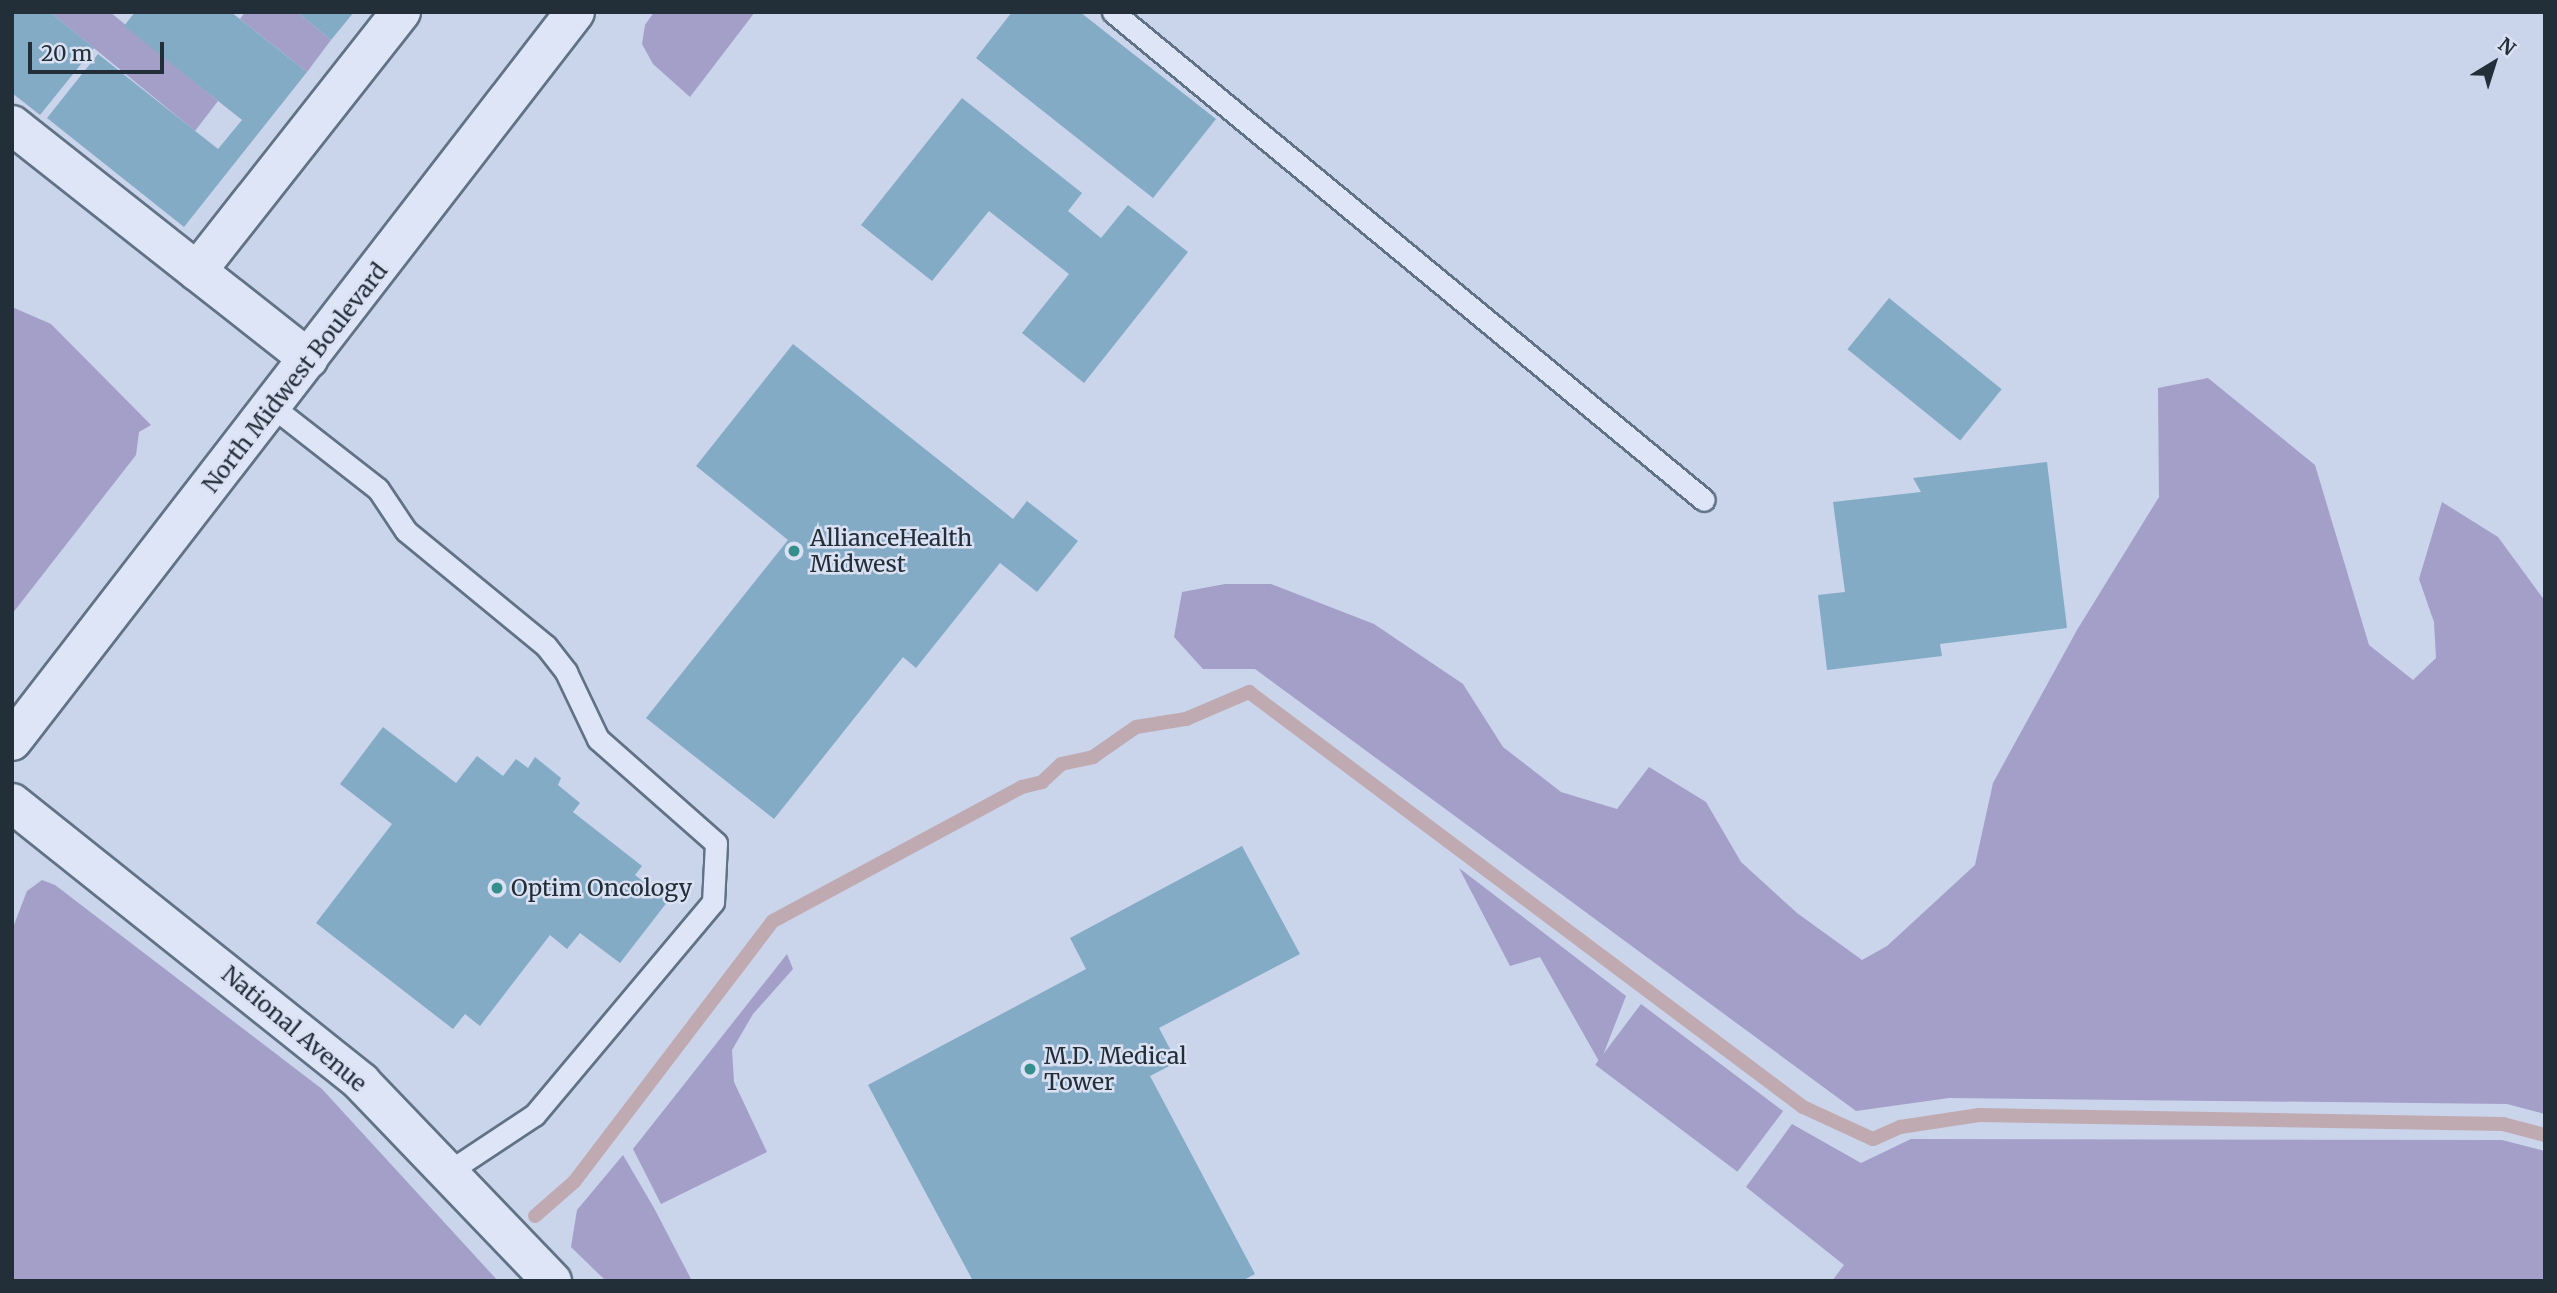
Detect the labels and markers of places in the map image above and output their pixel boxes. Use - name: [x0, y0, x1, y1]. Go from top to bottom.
- place label: AllianceHealth Midwest: [810, 524, 972, 578]
- marker: AllianceHealth Midwest: [784, 541, 804, 561]
- place label: Optim Oncology: [511, 874, 692, 902]
- marker: Optim Oncology: [489, 880, 505, 896]
- place label: M.D. Medical Tower: [1044, 1042, 1187, 1096]
- marker: M.D. Medical Tower: [1022, 1061, 1038, 1077]

